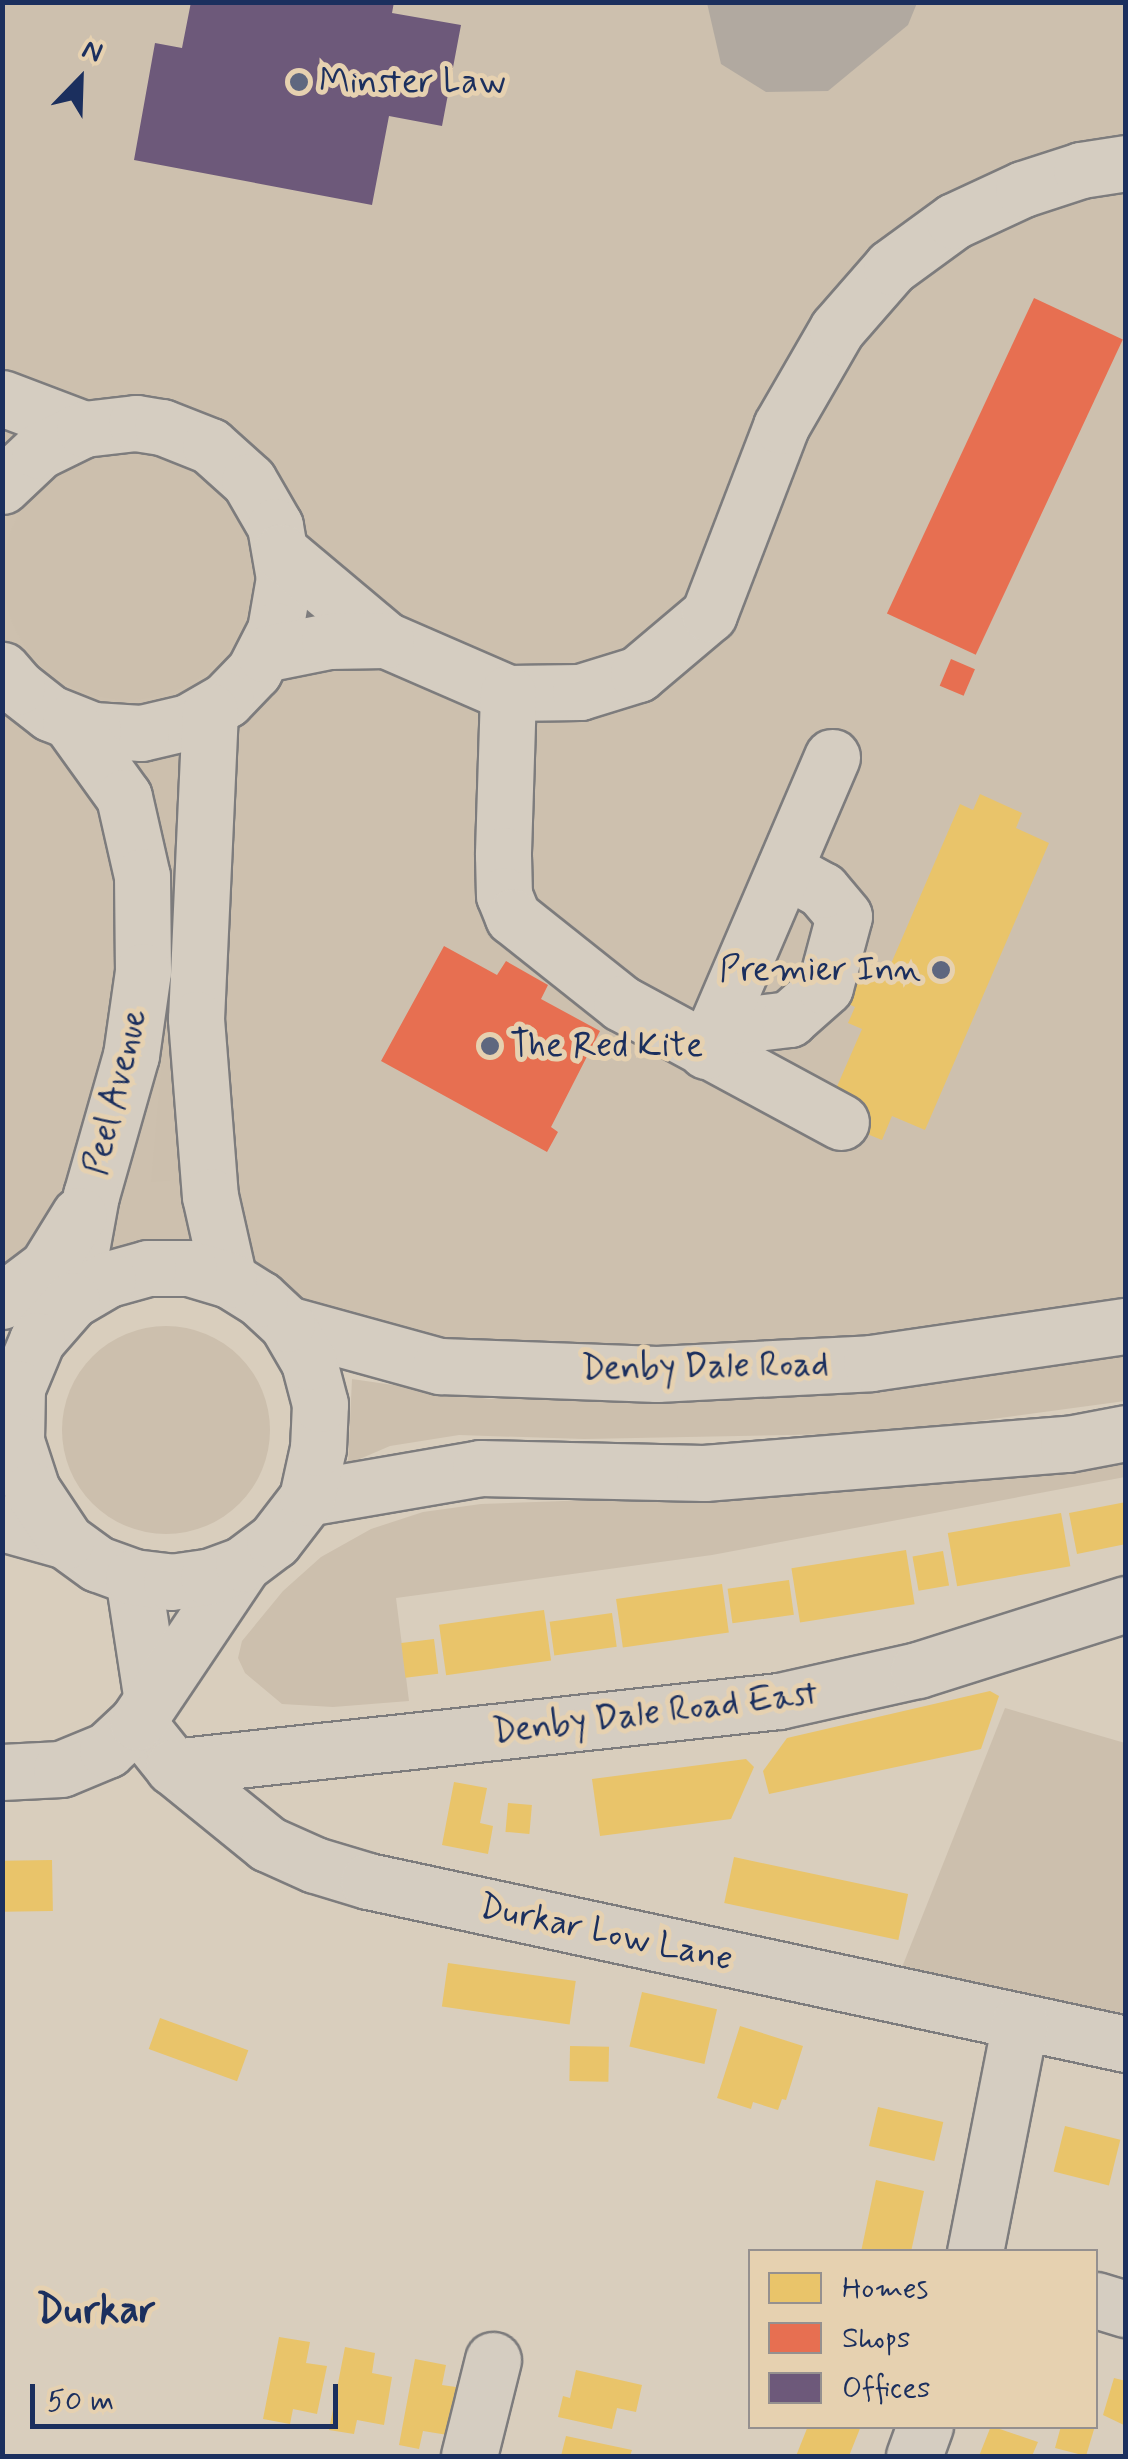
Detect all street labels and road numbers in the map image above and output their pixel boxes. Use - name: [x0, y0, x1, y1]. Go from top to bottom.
- street label: Peel Avenue: [74, 1000, 158, 1184]
- street label: Denby Dale Road: [579, 1344, 831, 1390]
- street label: Denby Dale Road East: [492, 1673, 818, 1753]
- street label: Durkar Low Lane: [475, 1886, 737, 1980]

